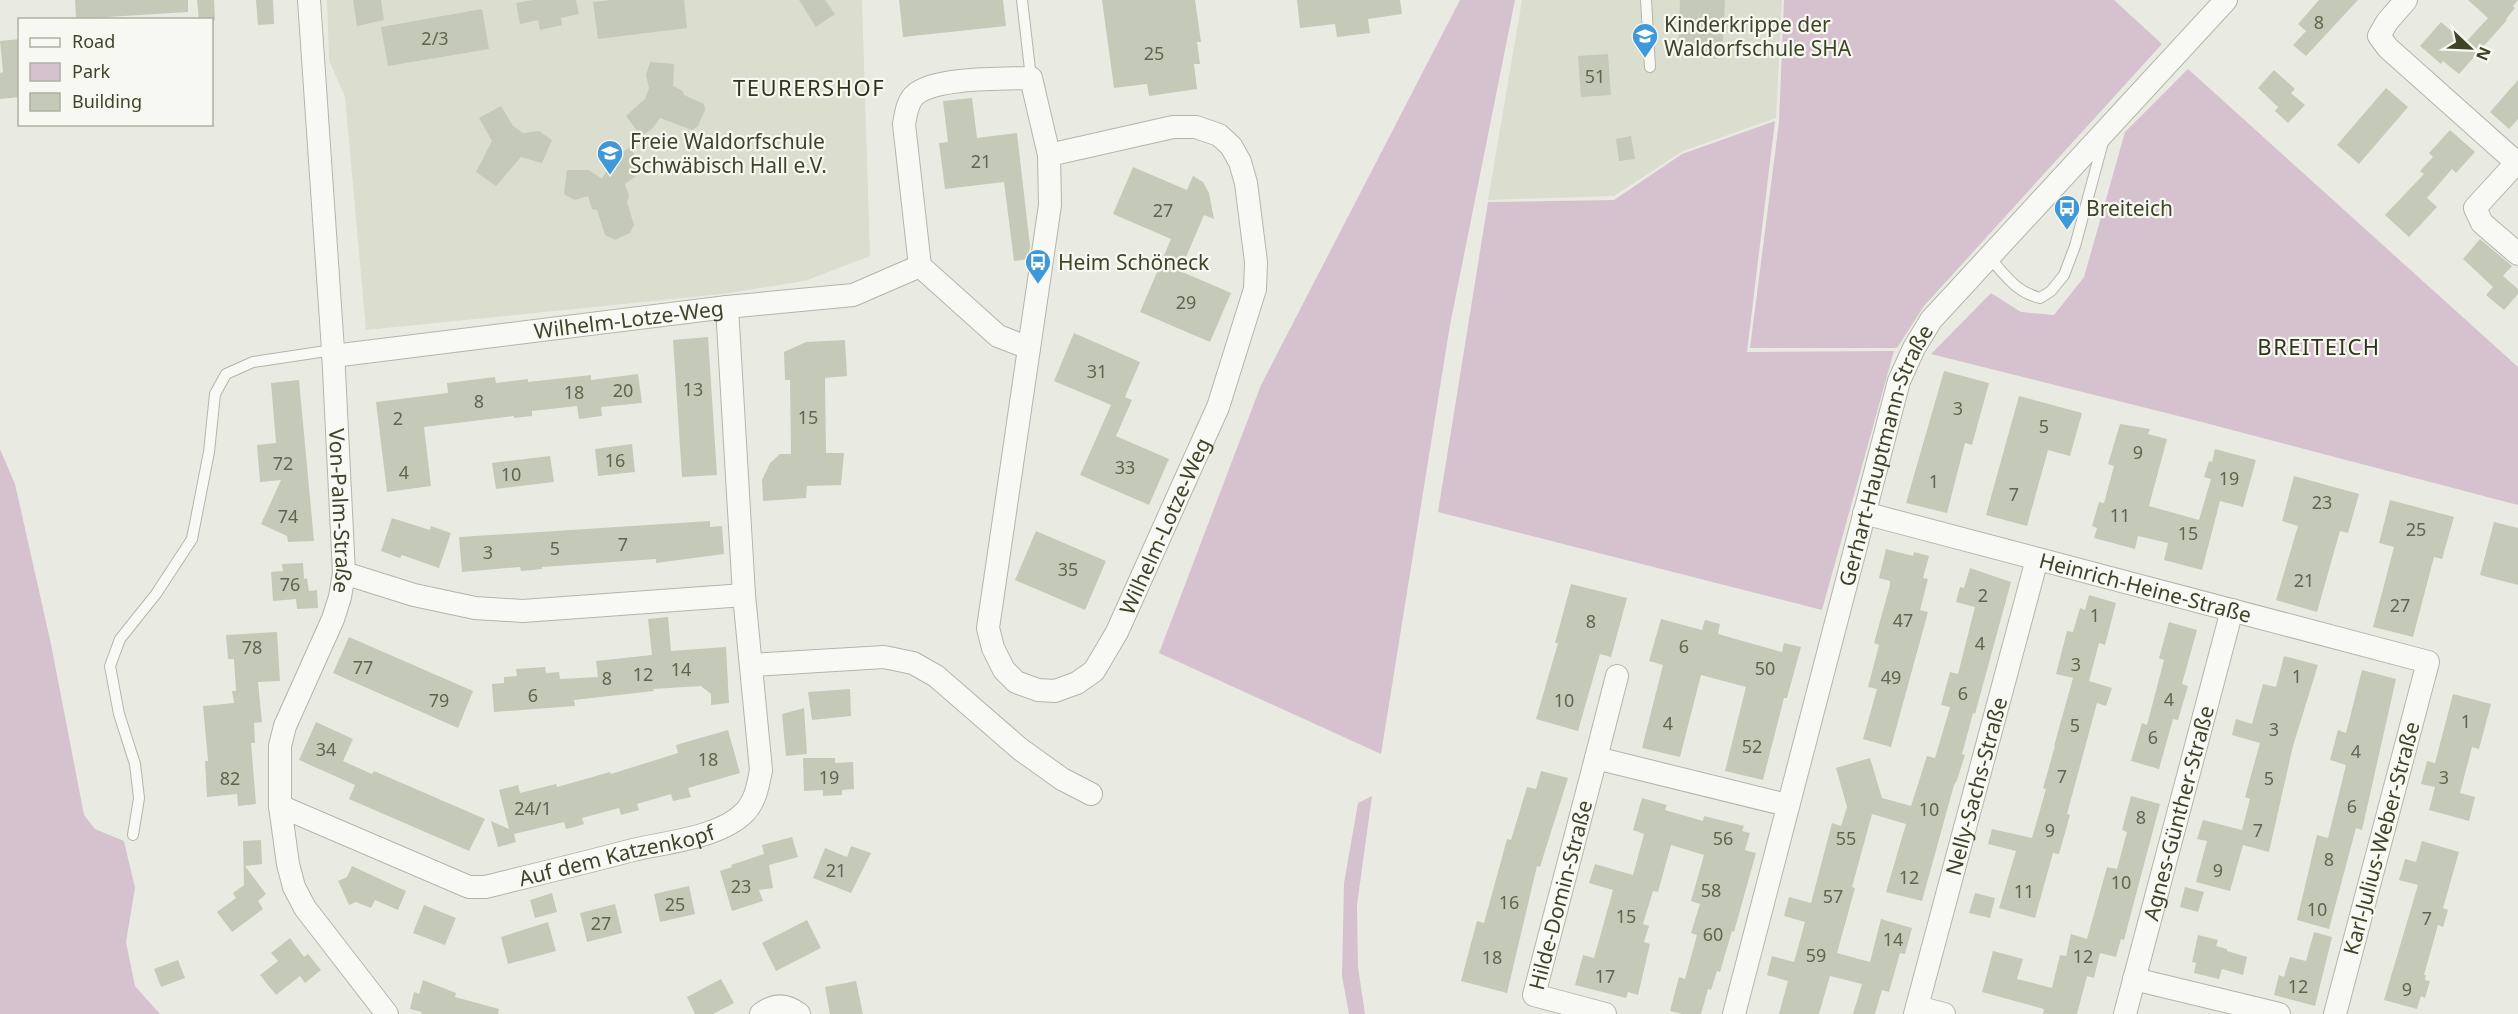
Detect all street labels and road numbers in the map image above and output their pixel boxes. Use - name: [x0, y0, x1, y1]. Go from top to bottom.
- street label: Wilhelm-Lotze-Weg: [532, 294, 725, 345]
- street label: Gerhart-Hauptmann-Straße: [1832, 319, 1939, 589]
- street label: Von-Palm-Straße: [323, 428, 359, 596]
- street label: Wilhelm-Lotze-Weg: [1113, 433, 1216, 619]
- street label: Heinrich-Heine-Straße: [2036, 546, 2255, 629]
- street label: Nelly-Sachs-Straße: [1939, 694, 2013, 878]
- street label: Agnes-Günther-Straße: [2136, 702, 2220, 924]
- street label: Karl-Julius-Weber-Straße: [2336, 718, 2426, 958]
- street label: Hilde-Domin-Straße: [1522, 797, 1598, 993]
- street label: Auf dem Katzenkopf: [516, 817, 720, 892]

